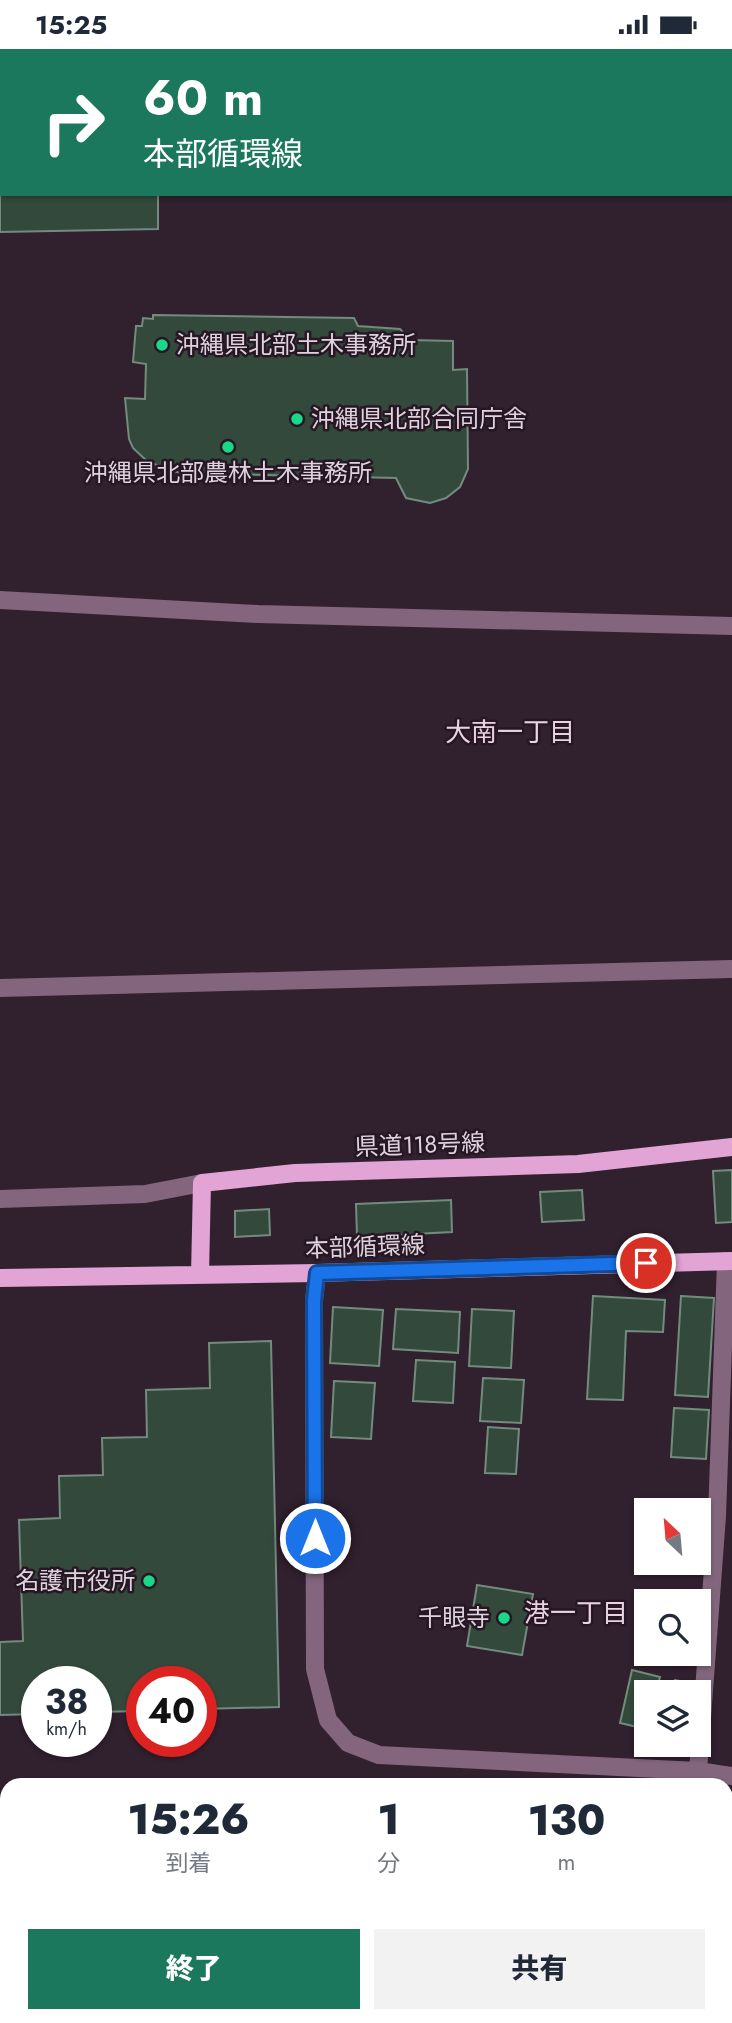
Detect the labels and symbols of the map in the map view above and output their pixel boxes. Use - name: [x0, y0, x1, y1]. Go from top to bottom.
- place label: 沖縄県北部土木事務所: [176, 327, 416, 362]
- marker: 沖縄県北部土木事務所: [154, 337, 170, 353]
- place label: 沖縄県北部合同庁舎: [311, 401, 527, 436]
- marker: 沖縄県北部合同庁舎: [289, 411, 305, 427]
- marker: 沖縄県北部農林土木事務所: [220, 439, 236, 455]
- place label: 沖縄県北部農林土木事務所: [84, 455, 372, 490]
- district label: 大南一丁目: [445, 713, 575, 751]
- street label: 県道118号線: [354, 1125, 486, 1164]
- street label: 本部循環線: [304, 1227, 426, 1266]
- pin: [616, 1233, 676, 1293]
- north arrow: [634, 1498, 710, 1575]
- position arrow: [278, 1501, 352, 1575]
- place label: 名護市役所: [15, 1563, 135, 1598]
- marker: 名護市役所: [141, 1573, 157, 1589]
- district label: 港一丁目: [524, 1594, 628, 1632]
- place label: 千眼寺: [418, 1600, 490, 1635]
- marker: 千眼寺: [496, 1610, 512, 1626]
- speed limit sign: 40: [126, 1666, 217, 1757]

